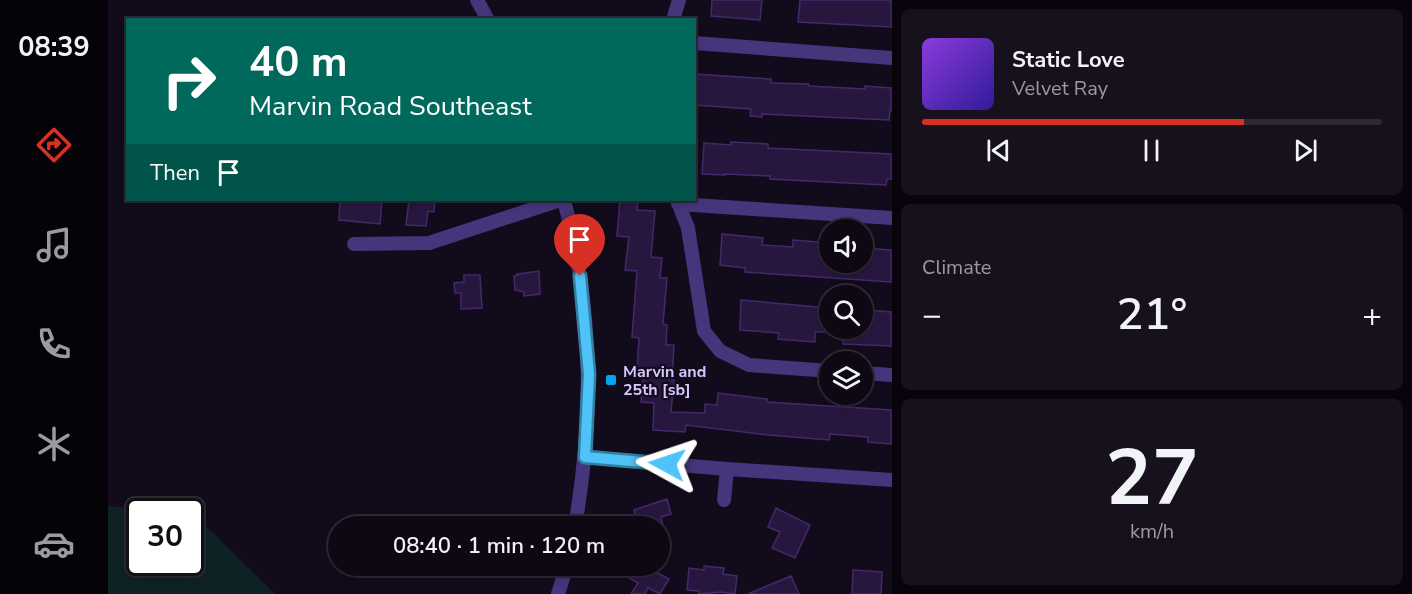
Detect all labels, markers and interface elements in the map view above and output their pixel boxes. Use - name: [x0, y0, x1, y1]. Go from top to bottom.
- text: 08:39: [18, 29, 90, 66]
- text: 40 m: [249, 34, 348, 91]
- icon: right: [150, 42, 228, 120]
- text: Static Love: [1012, 45, 1125, 75]
- text: Velvet Ray: [1012, 75, 1108, 102]
- text: Marvin Road Southeast: [249, 88, 532, 125]
- icon: directions: [33, 124, 75, 166]
- icon: previous: [982, 134, 1015, 167]
- icon: pause: [1135, 134, 1168, 167]
- icon: next: [1289, 134, 1322, 167]
- icon: arrive: [212, 156, 245, 189]
- text: Then: [150, 158, 200, 188]
- pin: [554, 214, 605, 276]
- map controls: [819, 219, 873, 405]
- button: sound: [819, 219, 873, 273]
- icon: arrive: [563, 223, 596, 256]
- icon: music: [33, 224, 75, 266]
- text: Climate: [922, 254, 991, 281]
- text: 21°: [1117, 284, 1187, 345]
- button: search: [819, 285, 873, 339]
- text: −: [922, 293, 942, 338]
- text: +: [1362, 293, 1382, 338]
- icon: phone: [33, 323, 75, 365]
- button: layers: [819, 351, 873, 405]
- place label: Marvin and 25th [sb]: [623, 361, 706, 401]
- marker: Marvin and 25th [sb]: [604, 373, 618, 387]
- icon: climate: [33, 423, 75, 465]
- text: 27: [1105, 425, 1199, 532]
- position arrow: [635, 432, 699, 496]
- speed limit sign: 30: [126, 498, 204, 576]
- text: km/h: [1130, 518, 1174, 545]
- icon: car: [33, 523, 75, 565]
- text: 08:40 · 1 min · 120 m: [393, 531, 605, 561]

